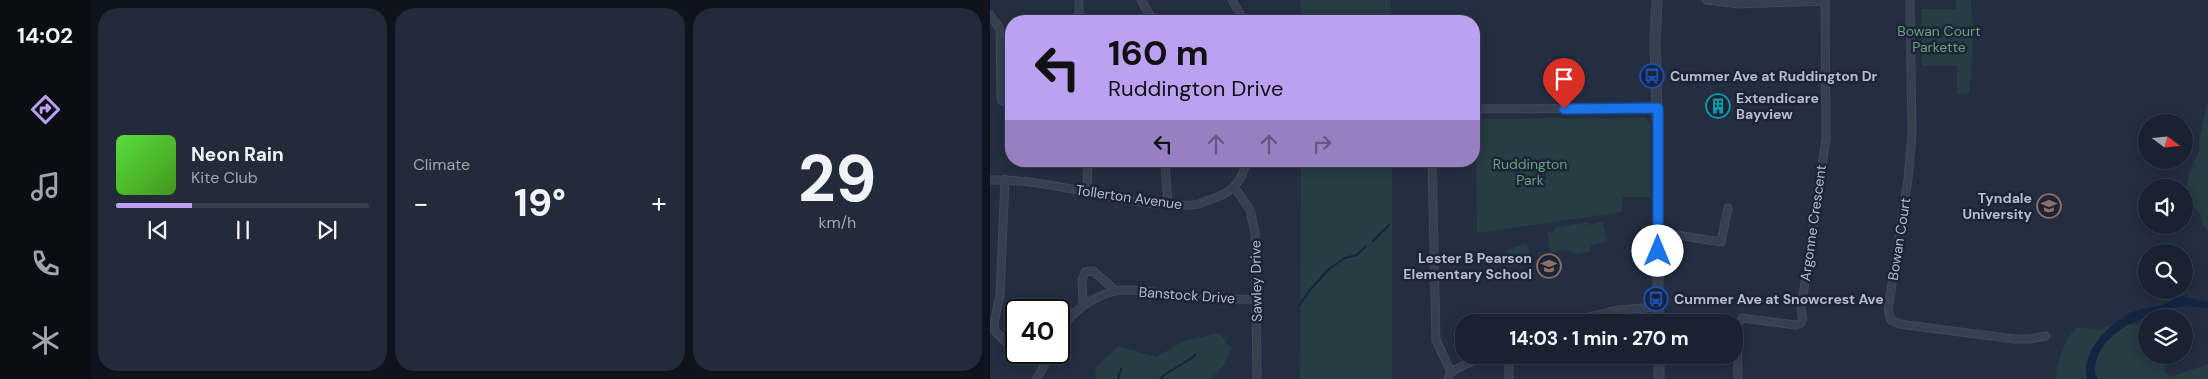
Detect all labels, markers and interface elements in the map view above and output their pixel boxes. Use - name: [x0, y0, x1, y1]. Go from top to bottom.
- text: 14:02: [17, 21, 73, 50]
- park label: Bowan Court Parkette: [1897, 22, 1981, 56]
- text: 160 m: [1108, 30, 1209, 76]
- icon: left: [1025, 35, 1090, 100]
- pin: [1543, 58, 1585, 109]
- bus stop icon: Cummer Ave at Ruddington Dr: [1639, 63, 1665, 89]
- icon: arrive: [1550, 65, 1578, 93]
- place label: Cummer Ave at Ruddington Dr: [1670, 67, 1878, 85]
- text: Ruddington Drive: [1108, 74, 1283, 103]
- place label: Extendicare Bayview: [1736, 89, 1819, 123]
- icon: directions: [28, 92, 63, 127]
- building icon: Extendicare Bayview: [1705, 93, 1731, 119]
- north arrow: [2138, 114, 2192, 169]
- map controls: [2138, 114, 2193, 364]
- icon: left: [1149, 130, 1177, 158]
- icon: ahead: [1202, 130, 1230, 158]
- icon: ahead: [1255, 130, 1283, 158]
- icon: right: [1308, 130, 1336, 158]
- text: 29: [798, 137, 877, 221]
- text: Neon Rain: [191, 142, 284, 167]
- text: Climate: [413, 154, 470, 175]
- park label: Ruddington Park: [1493, 155, 1567, 189]
- street label: Argonne Crescent: [1796, 164, 1830, 282]
- text: Kite Club: [191, 167, 258, 188]
- icon: music: [28, 169, 63, 204]
- text: 19°: [514, 178, 566, 228]
- button: sound: [2138, 179, 2193, 234]
- street label: Tollerton Avenue: [1075, 181, 1183, 213]
- text: −: [413, 185, 429, 222]
- text: +: [651, 185, 667, 222]
- place label: Tyndale University: [1962, 189, 2033, 223]
- school or university icon: Tyndale University: [2036, 193, 2062, 219]
- street label: Bowan Court: [1884, 196, 1914, 282]
- text: km/h: [818, 212, 856, 233]
- icon: previous: [144, 216, 172, 244]
- icon: pause: [229, 216, 257, 244]
- icon: next: [313, 216, 341, 244]
- position arrow: [1631, 224, 1683, 276]
- street label: Sawley Drive: [1246, 240, 1266, 322]
- button: search: [2138, 244, 2193, 299]
- icon: phone: [28, 246, 63, 281]
- place label: Lester B Pearson Elementary School: [1403, 249, 1532, 283]
- school or university icon: Lester B Pearson Elementary School: [1536, 253, 1562, 279]
- street label: Banstock Drive: [1138, 283, 1236, 307]
- bus stop icon: Cummer Ave at Snowcrest Ave: [1643, 286, 1669, 312]
- place label: Cummer Ave at Snowcrest Ave: [1674, 290, 1884, 308]
- speed limit sign: 40: [1005, 299, 1070, 364]
- button: layers: [2138, 309, 2193, 364]
- icon: climate: [28, 323, 63, 358]
- text: 14:03 · 1 min · 270 m: [1509, 326, 1689, 351]

